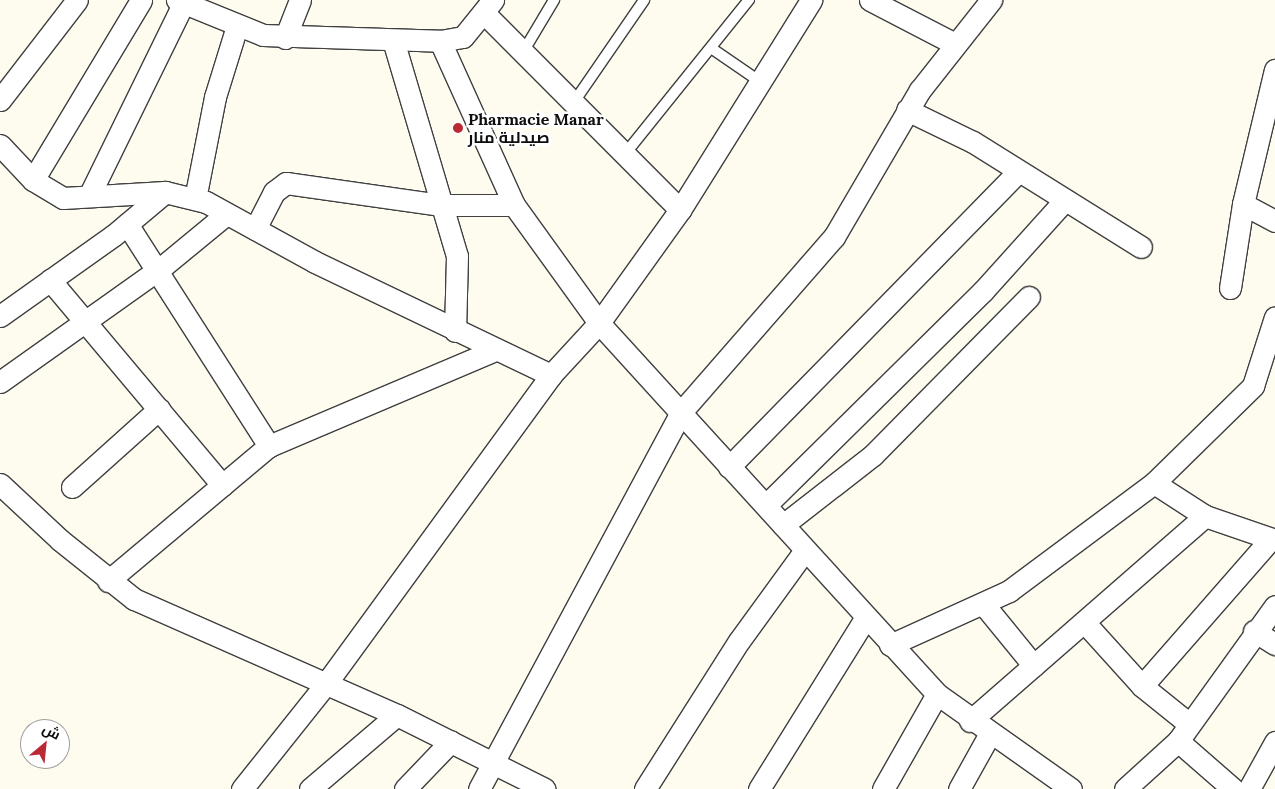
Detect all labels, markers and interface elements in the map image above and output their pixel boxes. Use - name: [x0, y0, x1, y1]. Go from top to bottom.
- place label: Pharmacie Manar صيدلية منار: [468, 109, 604, 147]
- marker: Pharmacie Manar صيدلية منار: [452, 122, 464, 134]
- north arrow: [20, 719, 70, 769]
- text: ش: [39, 719, 64, 744]

